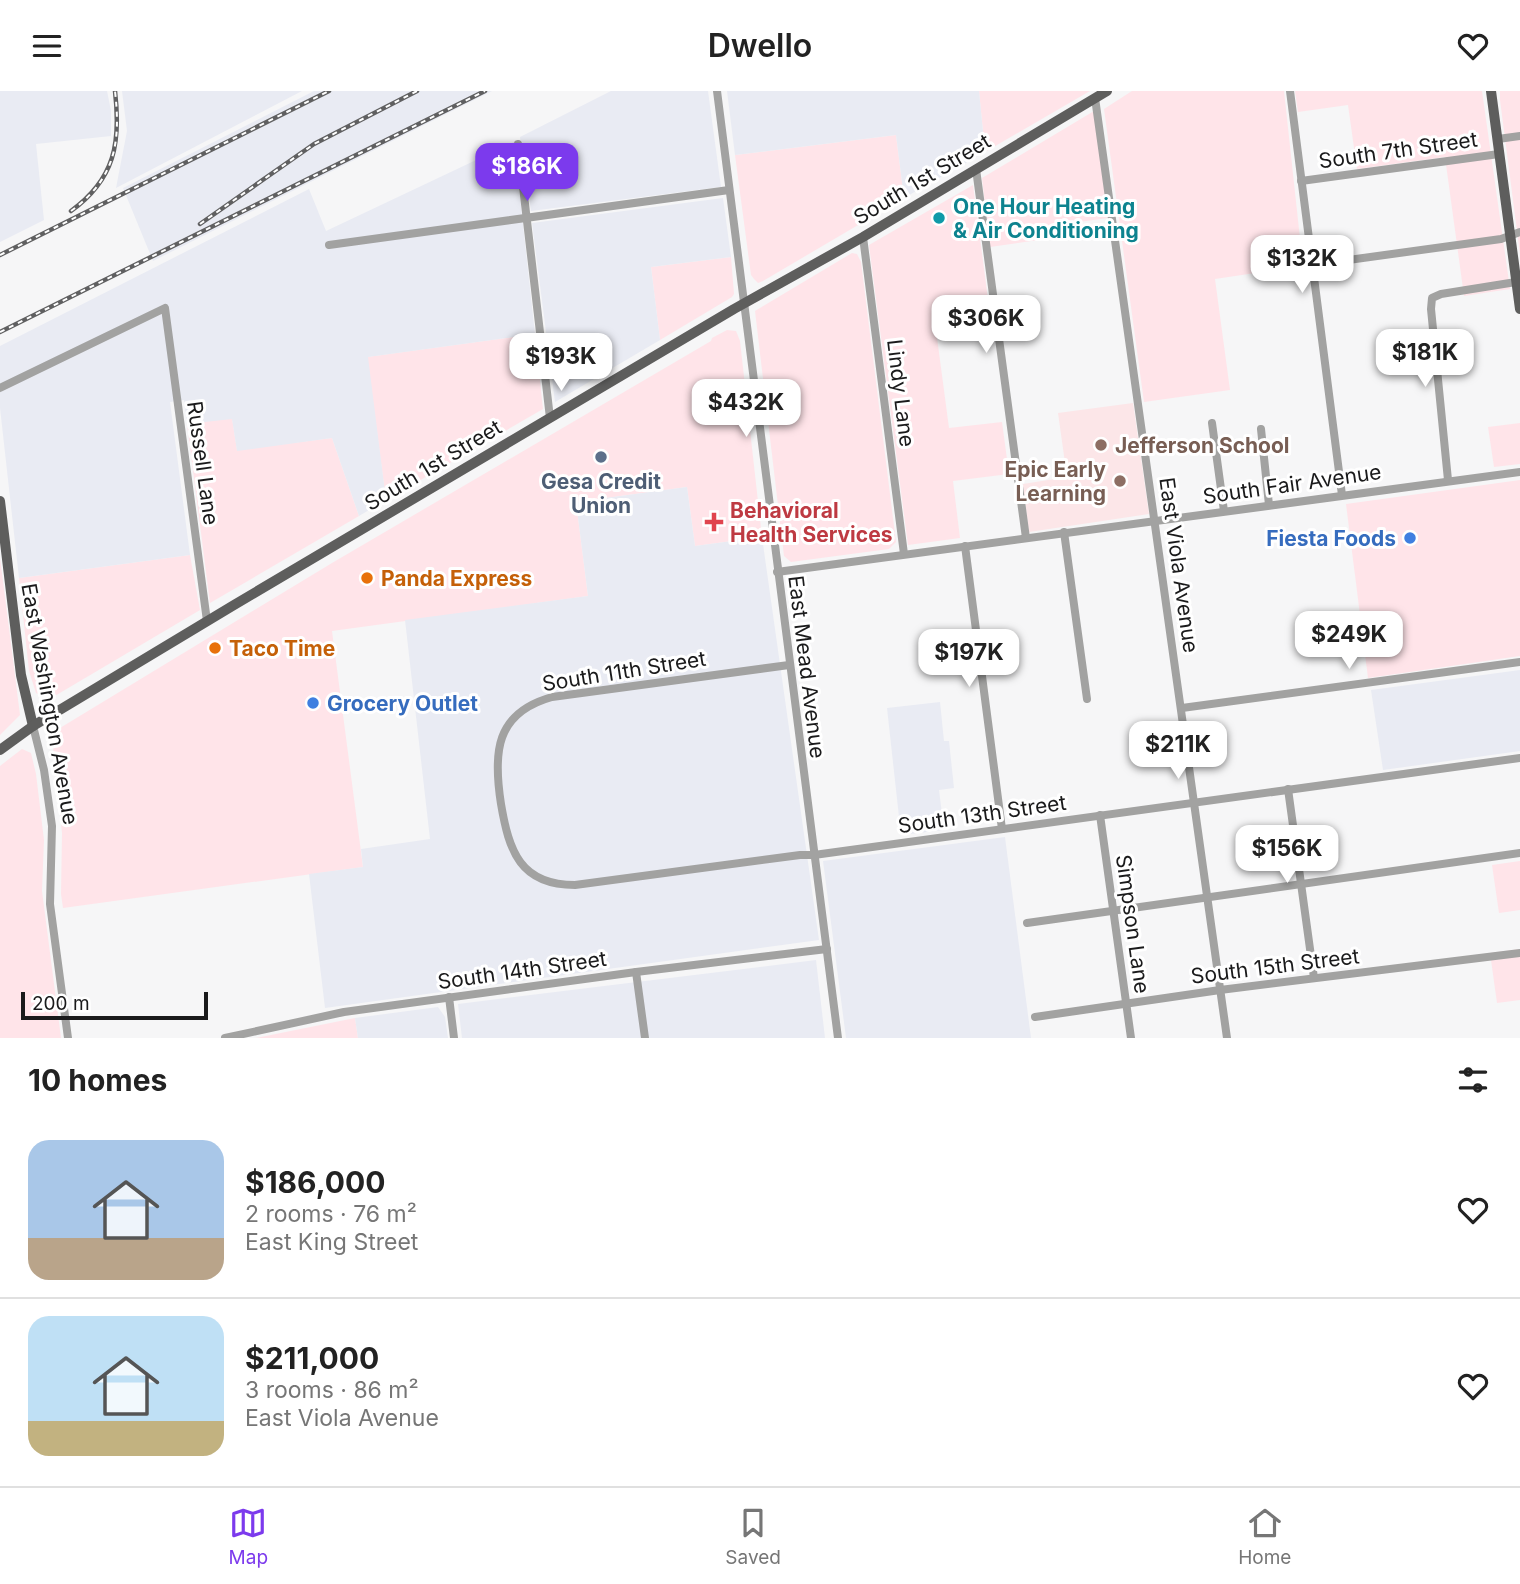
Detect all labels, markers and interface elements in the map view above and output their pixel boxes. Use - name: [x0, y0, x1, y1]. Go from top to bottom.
- text: Dwello: [708, 26, 812, 65]
- icon: menu: [28, 27, 66, 65]
- icon: heart: [1454, 27, 1492, 65]
- street label: South 7th Street: [1317, 126, 1479, 174]
- street label: South 1st Street: [849, 128, 995, 230]
- pin: $186K: [478, 143, 576, 203]
- text: $186K: [491, 152, 563, 180]
- place label: One Hour Heating & Air Conditioning: [953, 194, 1139, 243]
- marker: One Hour Heating & Air Conditioning: [931, 210, 947, 226]
- pin: $132K: [1253, 235, 1351, 295]
- text: $132K: [1267, 244, 1337, 272]
- pin: $306K: [937, 295, 1035, 355]
- text: $306K: [948, 304, 1024, 332]
- pin: $181K: [1376, 329, 1474, 389]
- pin: $193K: [512, 334, 610, 393]
- street label: Lindy Lane: [882, 338, 920, 448]
- text: $181K: [1392, 338, 1458, 366]
- text: $193K: [525, 342, 597, 370]
- pin: $432K: [697, 379, 795, 439]
- text: $432K: [708, 388, 784, 416]
- street label: Russell Lane: [182, 399, 224, 527]
- street label: South 1st Street: [360, 414, 506, 516]
- place label: Jefferson School: [1115, 433, 1290, 458]
- marker: Jefferson School: [1093, 437, 1109, 453]
- marker: Gesa Credit Union: [593, 449, 609, 465]
- place label: Epic Early Learning: [1005, 457, 1106, 506]
- street label: South Fair Avenue: [1201, 459, 1383, 509]
- place label: Gesa Credit Union: [541, 469, 661, 518]
- marker: Epic Early Learning: [1112, 473, 1128, 489]
- street label: East Viola Avenue: [1154, 476, 1204, 654]
- place label: Behavioral Health Services: [730, 498, 892, 547]
- marker: Behavioral Health Services: [704, 512, 724, 532]
- place label: Fiesta Foods: [1266, 526, 1396, 551]
- marker: Fiesta Foods: [1402, 530, 1418, 546]
- place label: Panda Express: [381, 566, 532, 591]
- marker: Panda Express: [359, 570, 375, 586]
- street label: East Mead Avenue: [783, 574, 831, 760]
- street label: East Washington Avenue: [16, 581, 84, 827]
- pin: $249K: [1300, 611, 1398, 671]
- text: $249K: [1311, 620, 1387, 648]
- pin: $197K: [920, 629, 1018, 689]
- place label: Taco Time: [229, 636, 335, 661]
- text: $197K: [934, 638, 1004, 666]
- marker: Taco Time: [207, 640, 223, 656]
- street label: South 11th Street: [540, 646, 708, 696]
- place label: Grocery Outlet: [327, 691, 478, 716]
- marker: Grocery Outlet: [305, 695, 321, 711]
- pin: $211K: [1129, 721, 1227, 781]
- text: $211K: [1145, 730, 1211, 758]
- street label: South 13th Street: [896, 790, 1068, 838]
- pin: $156K: [1238, 825, 1336, 885]
- text: $156K: [1251, 834, 1323, 862]
- street label: Simpson Lane: [1111, 853, 1155, 995]
- street label: South 15th Street: [1189, 943, 1361, 989]
- street label: South 14th Street: [436, 946, 608, 994]
- scale bar: [21, 989, 208, 1021]
- text: 200 m: [32, 992, 90, 1015]
- icon: filters: [1454, 1061, 1492, 1099]
- text: 10 homes: [28, 1062, 167, 1098]
- text: $186,000: [245, 1164, 386, 1200]
- icon: home: [84, 1168, 168, 1252]
- icon: heart: [1454, 1191, 1492, 1229]
- text: 2 rooms · 76 m²: [245, 1200, 417, 1228]
- text: East King Street: [245, 1228, 418, 1256]
- text: $211,000: [245, 1340, 379, 1376]
- icon: home: [84, 1344, 168, 1428]
- icon: heart: [1454, 1367, 1492, 1405]
- text: 3 rooms · 86 m²: [245, 1376, 419, 1404]
- text: East Viola Avenue: [245, 1404, 439, 1432]
- tab: Map: [229, 1504, 268, 1569]
- tab: Saved: [725, 1504, 781, 1569]
- tab: Home: [1238, 1504, 1291, 1569]

